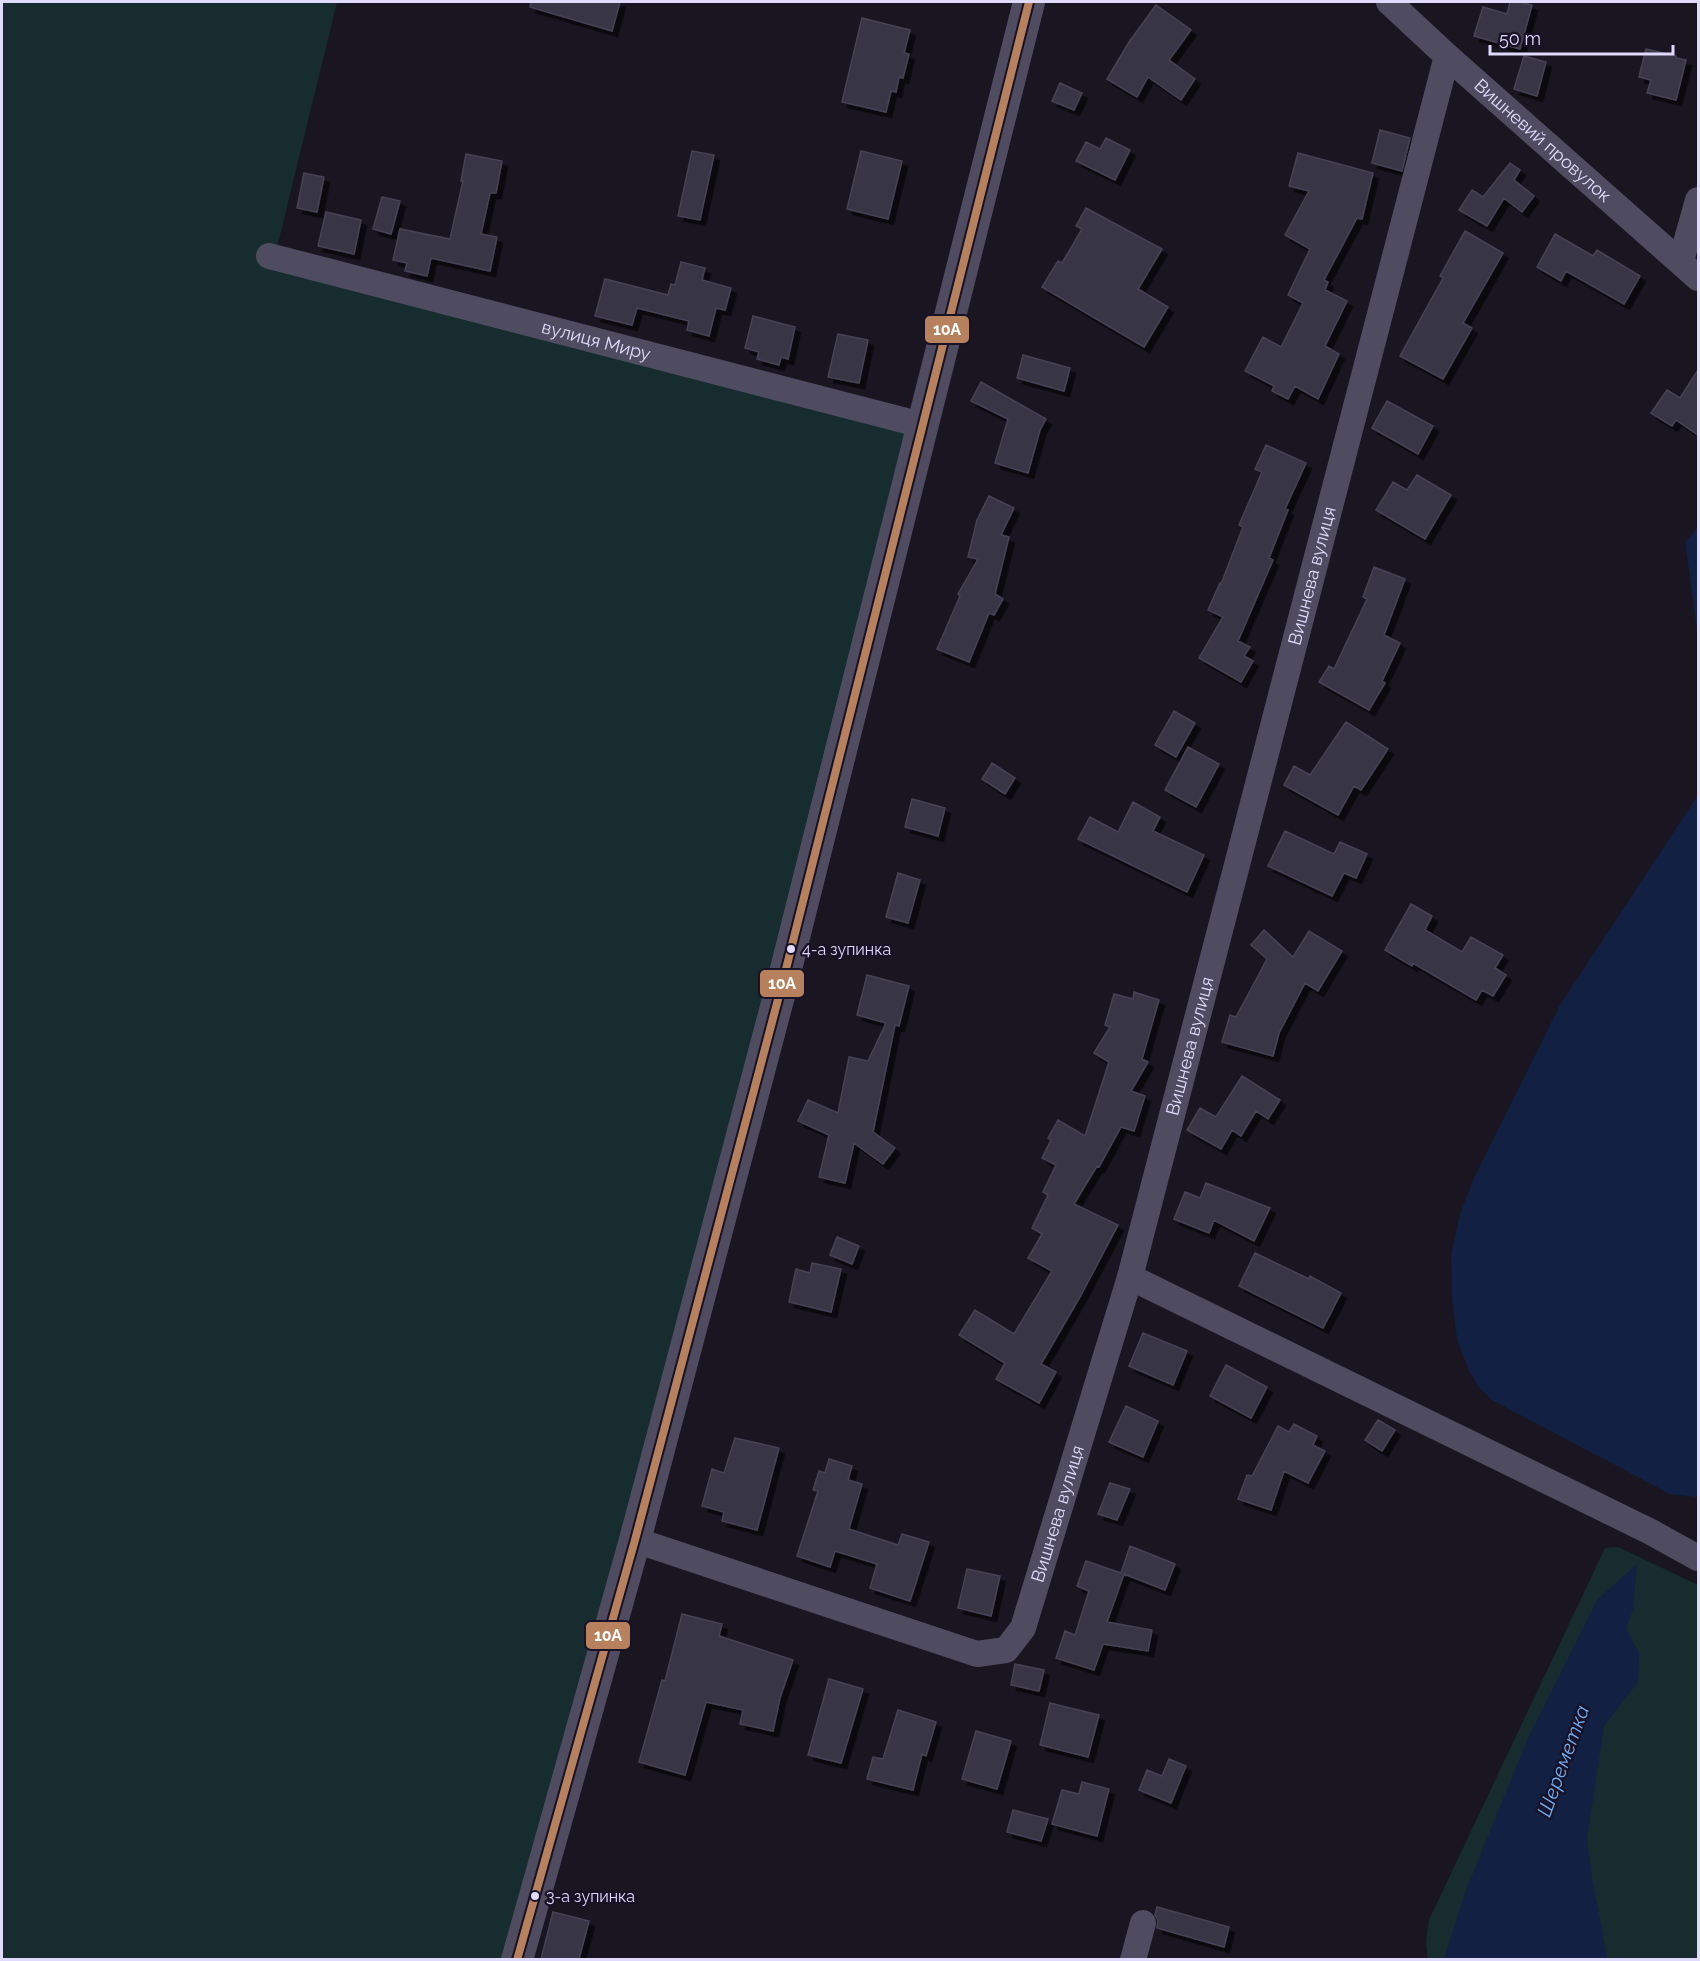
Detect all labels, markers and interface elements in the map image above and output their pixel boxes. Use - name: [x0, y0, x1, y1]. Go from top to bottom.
- scale bar: [1490, 18, 1673, 56]
- text: 50 m: [1499, 28, 1541, 49]
- street label: Вишневий провулок: [1470, 74, 1616, 206]
- line badge: 10А: [924, 315, 970, 344]
- street label: вулиця Миру: [540, 316, 653, 364]
- text: 10А: [933, 320, 961, 339]
- street label: Вишнева вулиця: [1284, 504, 1340, 647]
- place label: 4-а зупинка: [802, 940, 891, 959]
- marker: 4-а зупинка: [785, 943, 797, 955]
- line badge: 10А: [759, 969, 805, 998]
- text: 10А: [768, 974, 796, 993]
- street label: Вишнева вулиця: [1161, 975, 1217, 1118]
- street label: Вишнева вулиця: [1027, 1442, 1088, 1585]
- line badge: 10А: [585, 1621, 631, 1650]
- text: 10А: [594, 1626, 622, 1645]
- water label: Шереметка: [1532, 1702, 1594, 1820]
- place label: 3-а зупинка: [546, 1887, 635, 1906]
- marker: 3-а зупинка: [529, 1890, 541, 1902]

